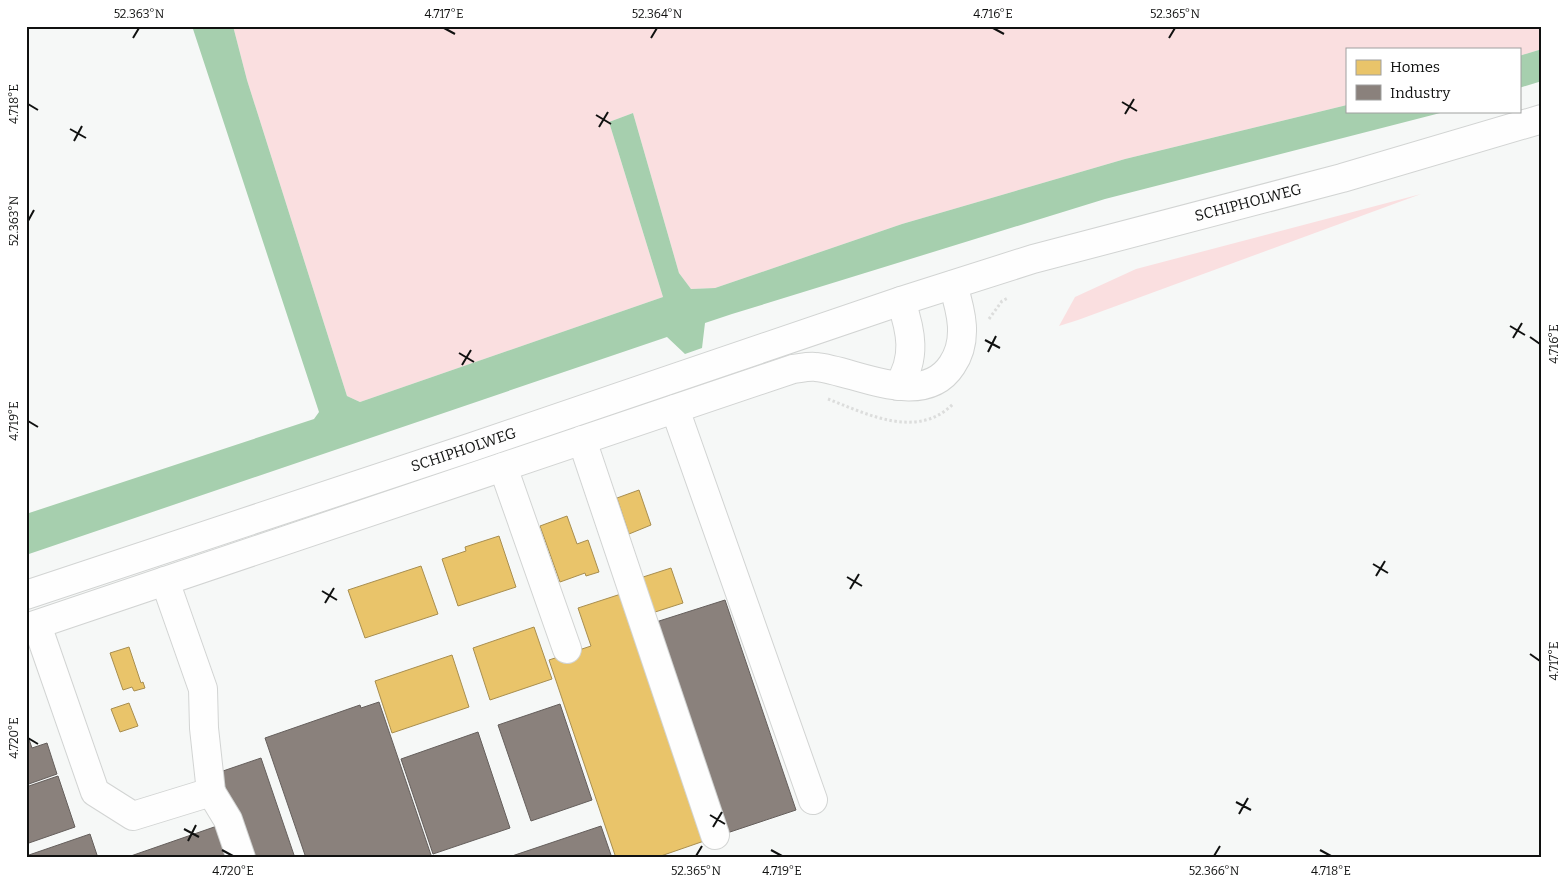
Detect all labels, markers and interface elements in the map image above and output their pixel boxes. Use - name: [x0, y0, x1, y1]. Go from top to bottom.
- text: 52.363°N: [114, 7, 165, 21]
- text: 4.717°E: [425, 7, 463, 21]
- text: 52.364°N: [632, 7, 683, 21]
- text: 4.716°E: [973, 7, 1013, 21]
- text: 52.365°N: [1150, 7, 1200, 21]
- legend: [1346, 48, 1520, 112]
- text: Homes: [1390, 58, 1440, 76]
- text: 4.718°E: [7, 84, 21, 124]
- text: Industry: [1390, 84, 1450, 102]
- street label: SCHIPHOLWEG: [1193, 180, 1304, 225]
- text: 52.363°N: [7, 195, 21, 246]
- text: 4.716°E: [1547, 324, 1561, 364]
- text: 4.719°E: [7, 401, 21, 441]
- street label: SCHIPHOLWEG: [409, 424, 518, 476]
- text: 4.717°E: [1547, 642, 1561, 680]
- text: 4.720°E: [7, 717, 21, 759]
- text: 4.720°E: [212, 864, 254, 878]
- text: 52.365°N: [671, 864, 721, 878]
- text: 4.719°E: [762, 864, 802, 878]
- text: 52.366°N: [1189, 864, 1240, 878]
- text: 4.718°E: [1311, 864, 1351, 878]

